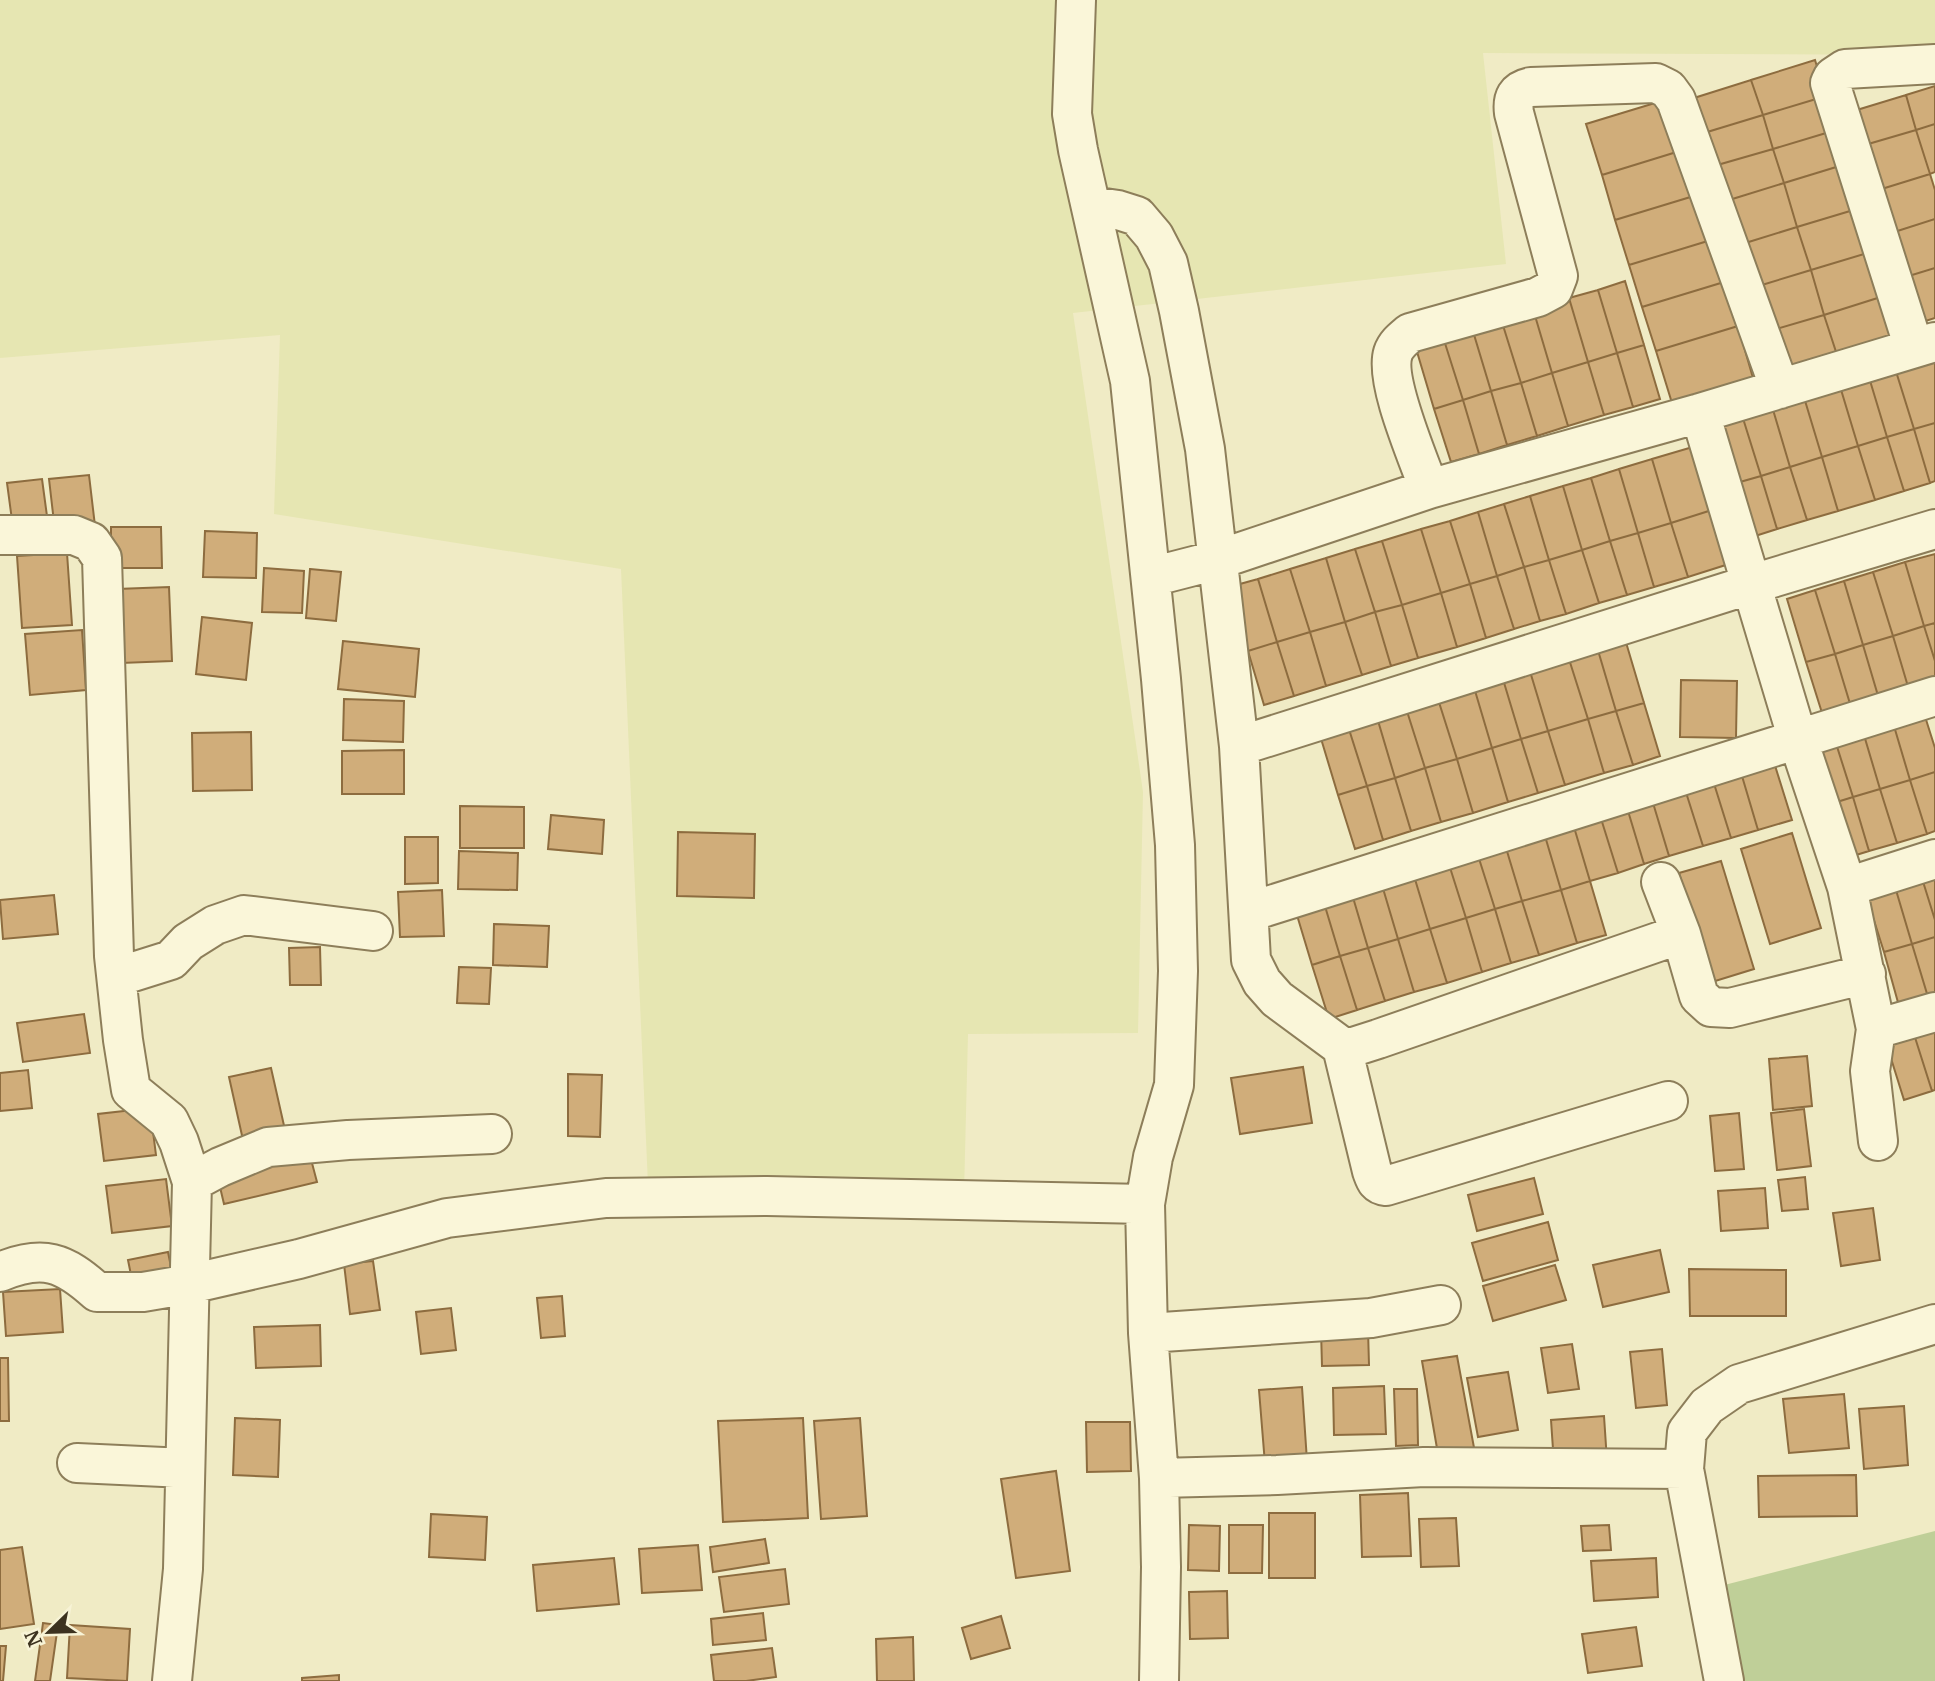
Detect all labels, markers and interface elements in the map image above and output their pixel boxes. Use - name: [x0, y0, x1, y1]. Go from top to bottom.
- north arrow: [14, 1597, 84, 1667]
- text: N: [19, 1627, 47, 1650]

